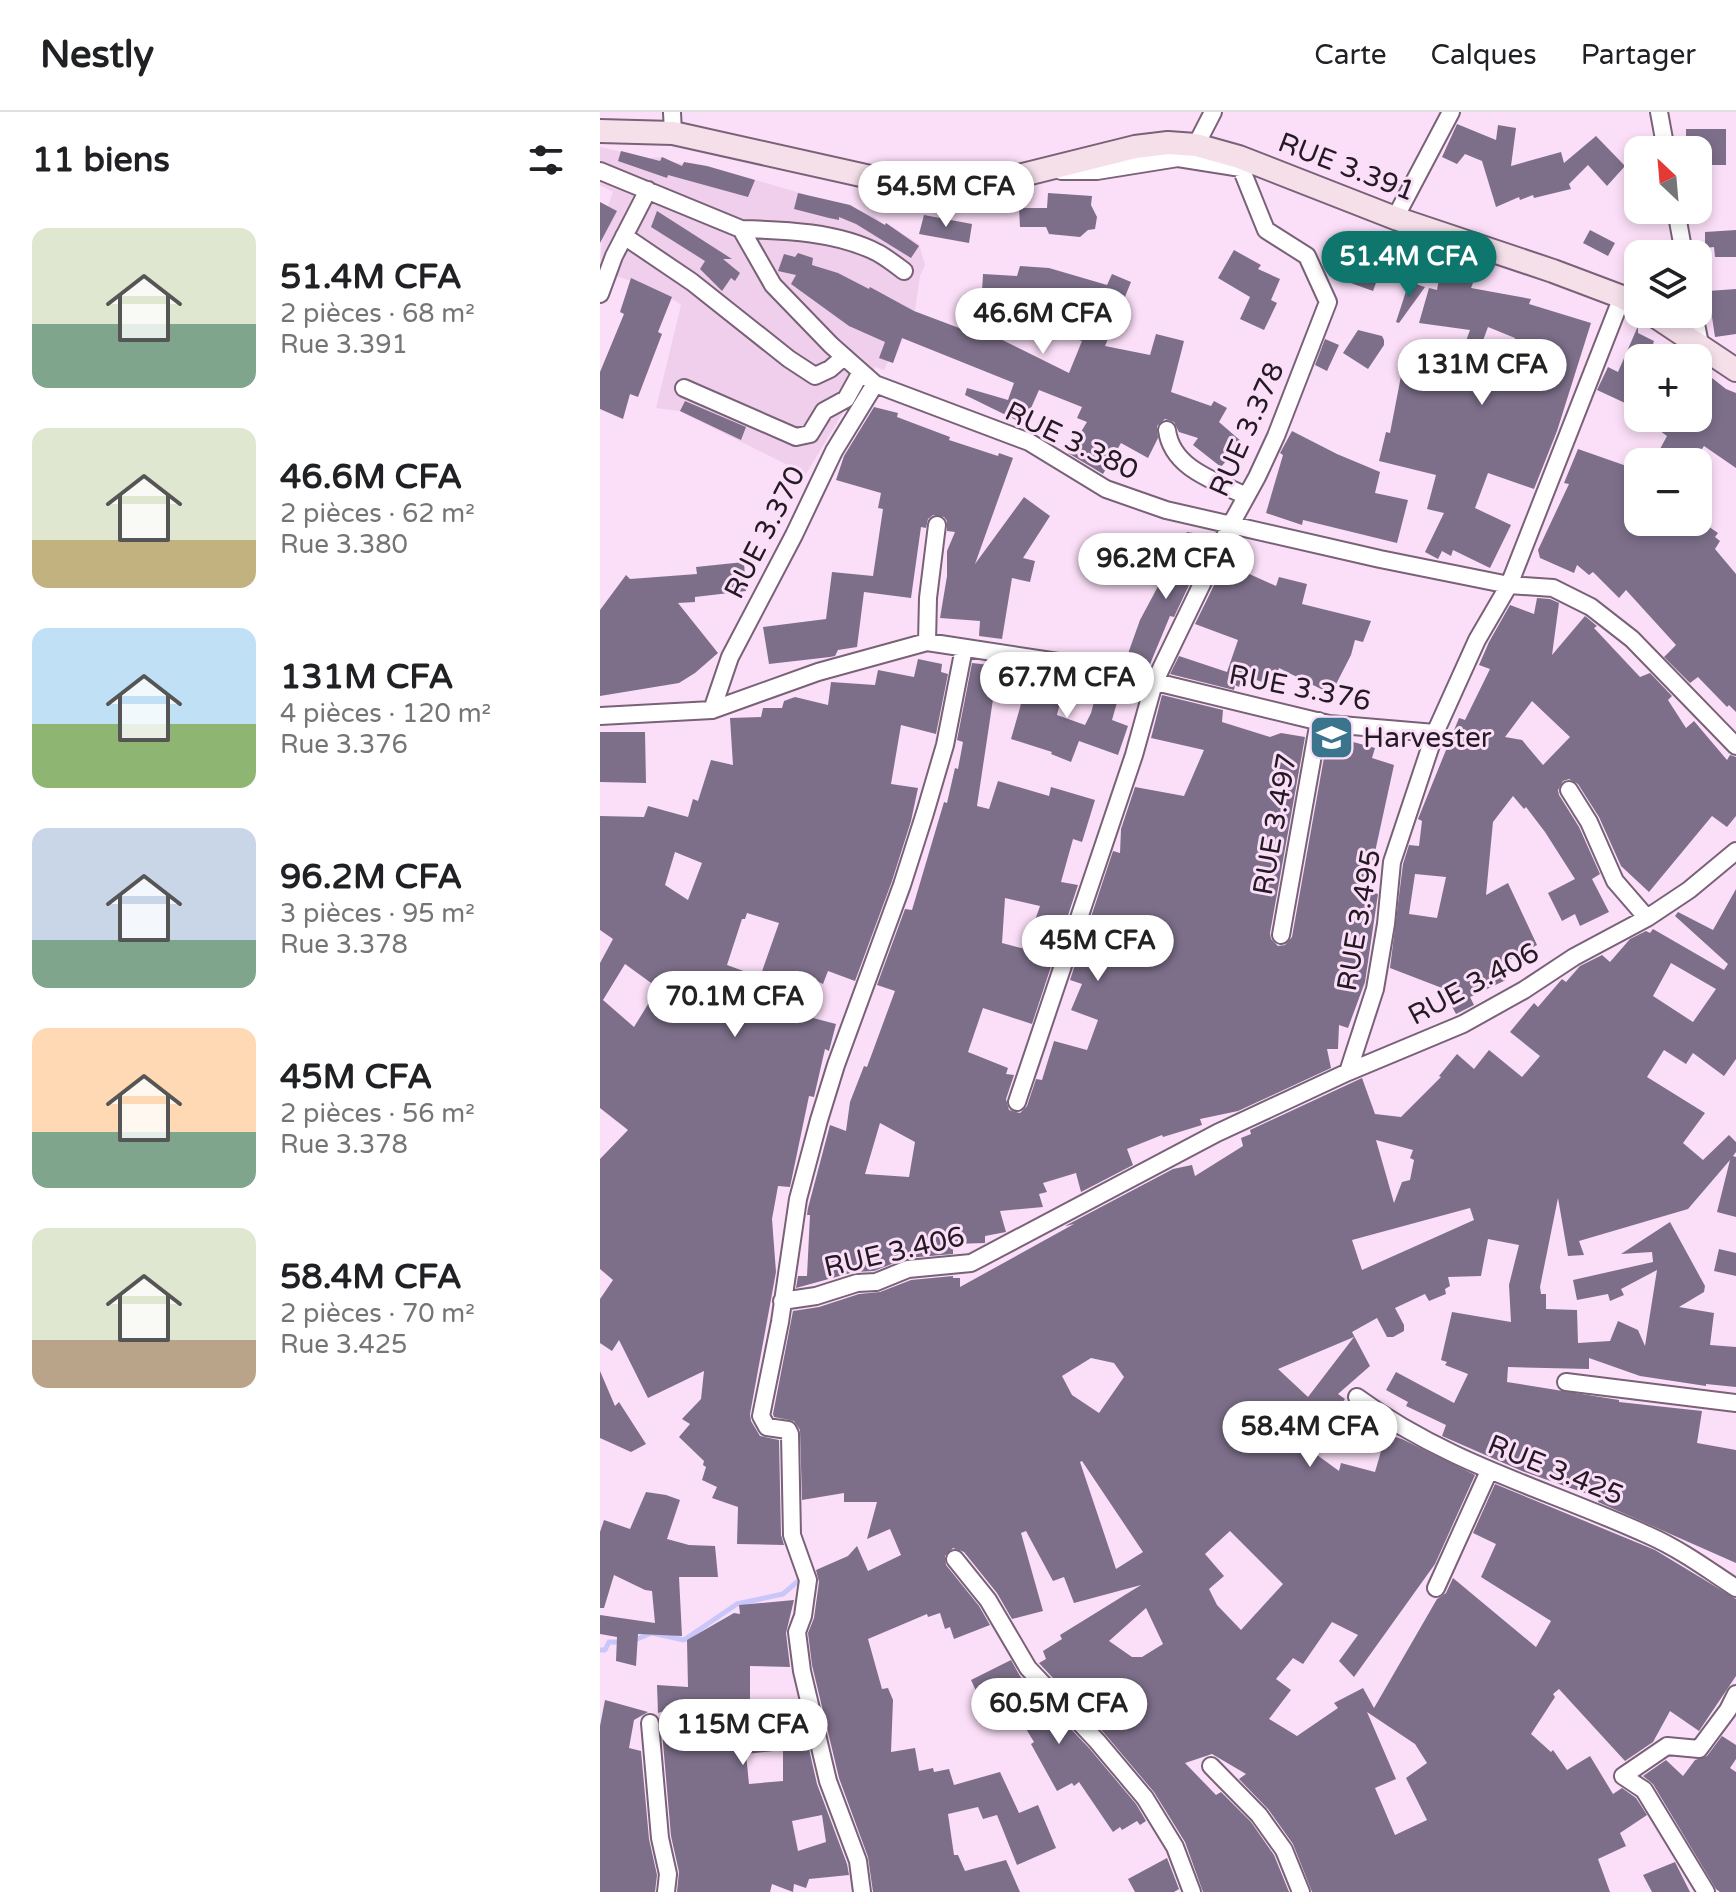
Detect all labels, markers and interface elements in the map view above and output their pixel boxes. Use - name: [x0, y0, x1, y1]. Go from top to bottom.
- text: Nestly: [40, 32, 154, 78]
- text: Carte: [1314, 38, 1387, 72]
- text: Calques: [1431, 38, 1537, 72]
- text: Partager: [1581, 38, 1696, 72]
- street label: RUE 3.391: [1273, 125, 1420, 209]
- north arrow: [1624, 136, 1712, 224]
- map controls: [1624, 136, 1712, 536]
- icon: filters: [524, 138, 568, 182]
- text: 11 biens: [32, 140, 170, 181]
- pin: 54.5M CFA: [854, 161, 1038, 229]
- text: 54.5M CFA: [876, 171, 1016, 202]
- pin: 51.4M CFA: [1317, 231, 1501, 299]
- button: layers: [1624, 240, 1712, 328]
- text: 51.4M CFA: [1339, 241, 1479, 272]
- text: 51.4M CFA: [280, 257, 462, 298]
- icon: home: [96, 260, 192, 356]
- pin: 46.6M CFA: [951, 288, 1135, 356]
- text: 2 pièces · 68 m²: [280, 298, 475, 329]
- text: 46.6M CFA: [973, 298, 1113, 329]
- text: Rue 3.391: [280, 329, 408, 360]
- pin: 131M CFA: [1399, 339, 1565, 407]
- button: +: [1624, 344, 1712, 432]
- text: 131M CFA: [1416, 349, 1548, 380]
- street label: RUE 3.378: [1202, 357, 1292, 502]
- street label: RUE 3.380: [999, 394, 1144, 488]
- button: −: [1624, 448, 1712, 536]
- text: 46.6M CFA: [280, 457, 462, 498]
- icon: home: [96, 460, 192, 556]
- street label: RUE 3.370: [717, 461, 813, 604]
- text: 2 pièces · 62 m²: [280, 498, 475, 529]
- text: Rue 3.380: [280, 529, 408, 560]
- pin: 96.2M CFA: [1074, 533, 1258, 601]
- text: 96.2M CFA: [1096, 543, 1236, 574]
- pin: 67.7M CFA: [975, 652, 1159, 720]
- text: 131M CFA: [280, 657, 454, 698]
- street label: RUE 3.376: [1226, 658, 1374, 718]
- icon: home: [96, 660, 192, 756]
- text: 67.7M CFA: [998, 662, 1136, 693]
- text: 4 pièces · 120 m²: [280, 698, 491, 729]
- school or university icon: Harvester: [1308, 713, 1356, 761]
- place label: Harvester: [1363, 721, 1492, 755]
- text: Rue 3.376: [280, 729, 408, 760]
- street label: RUE 3.497: [1246, 751, 1304, 898]
- street label: RUE 3.495: [1330, 847, 1388, 994]
- text: 96.2M CFA: [280, 857, 462, 898]
- icon: home: [96, 860, 192, 956]
- text: 3 pièces · 95 m²: [280, 898, 475, 929]
- pin: 45M CFA: [1024, 915, 1172, 983]
- text: 45M CFA: [1040, 925, 1156, 956]
- text: Rue 3.378: [280, 929, 408, 960]
- street label: RUE 3.406: [1402, 935, 1545, 1033]
- pin: 70.1M CFA: [643, 971, 827, 1039]
- text: 70.1M CFA: [665, 981, 805, 1012]
- text: 45M CFA: [280, 1057, 432, 1098]
- icon: home: [96, 1060, 192, 1156]
- text: 2 pièces · 56 m²: [280, 1098, 475, 1129]
- text: Rue 3.378: [280, 1129, 408, 1160]
- street label: RUE 3.406: [821, 1219, 968, 1285]
- text: 58.4M CFA: [280, 1257, 462, 1298]
- icon: home: [96, 1260, 192, 1356]
- text: 2 pièces · 70 m²: [280, 1298, 475, 1329]
- text: Rue 3.425: [280, 1329, 407, 1360]
- pin: 58.4M CFA: [1218, 1401, 1402, 1469]
- text: 58.4M CFA: [1240, 1411, 1380, 1442]
- street label: RUE 3.425: [1483, 1427, 1628, 1513]
- pin: 60.5M CFA: [967, 1678, 1151, 1746]
- text: 60.5M CFA: [989, 1688, 1129, 1719]
- pin: 115M CFA: [660, 1699, 826, 1767]
- text: 115M CFA: [677, 1709, 809, 1740]

